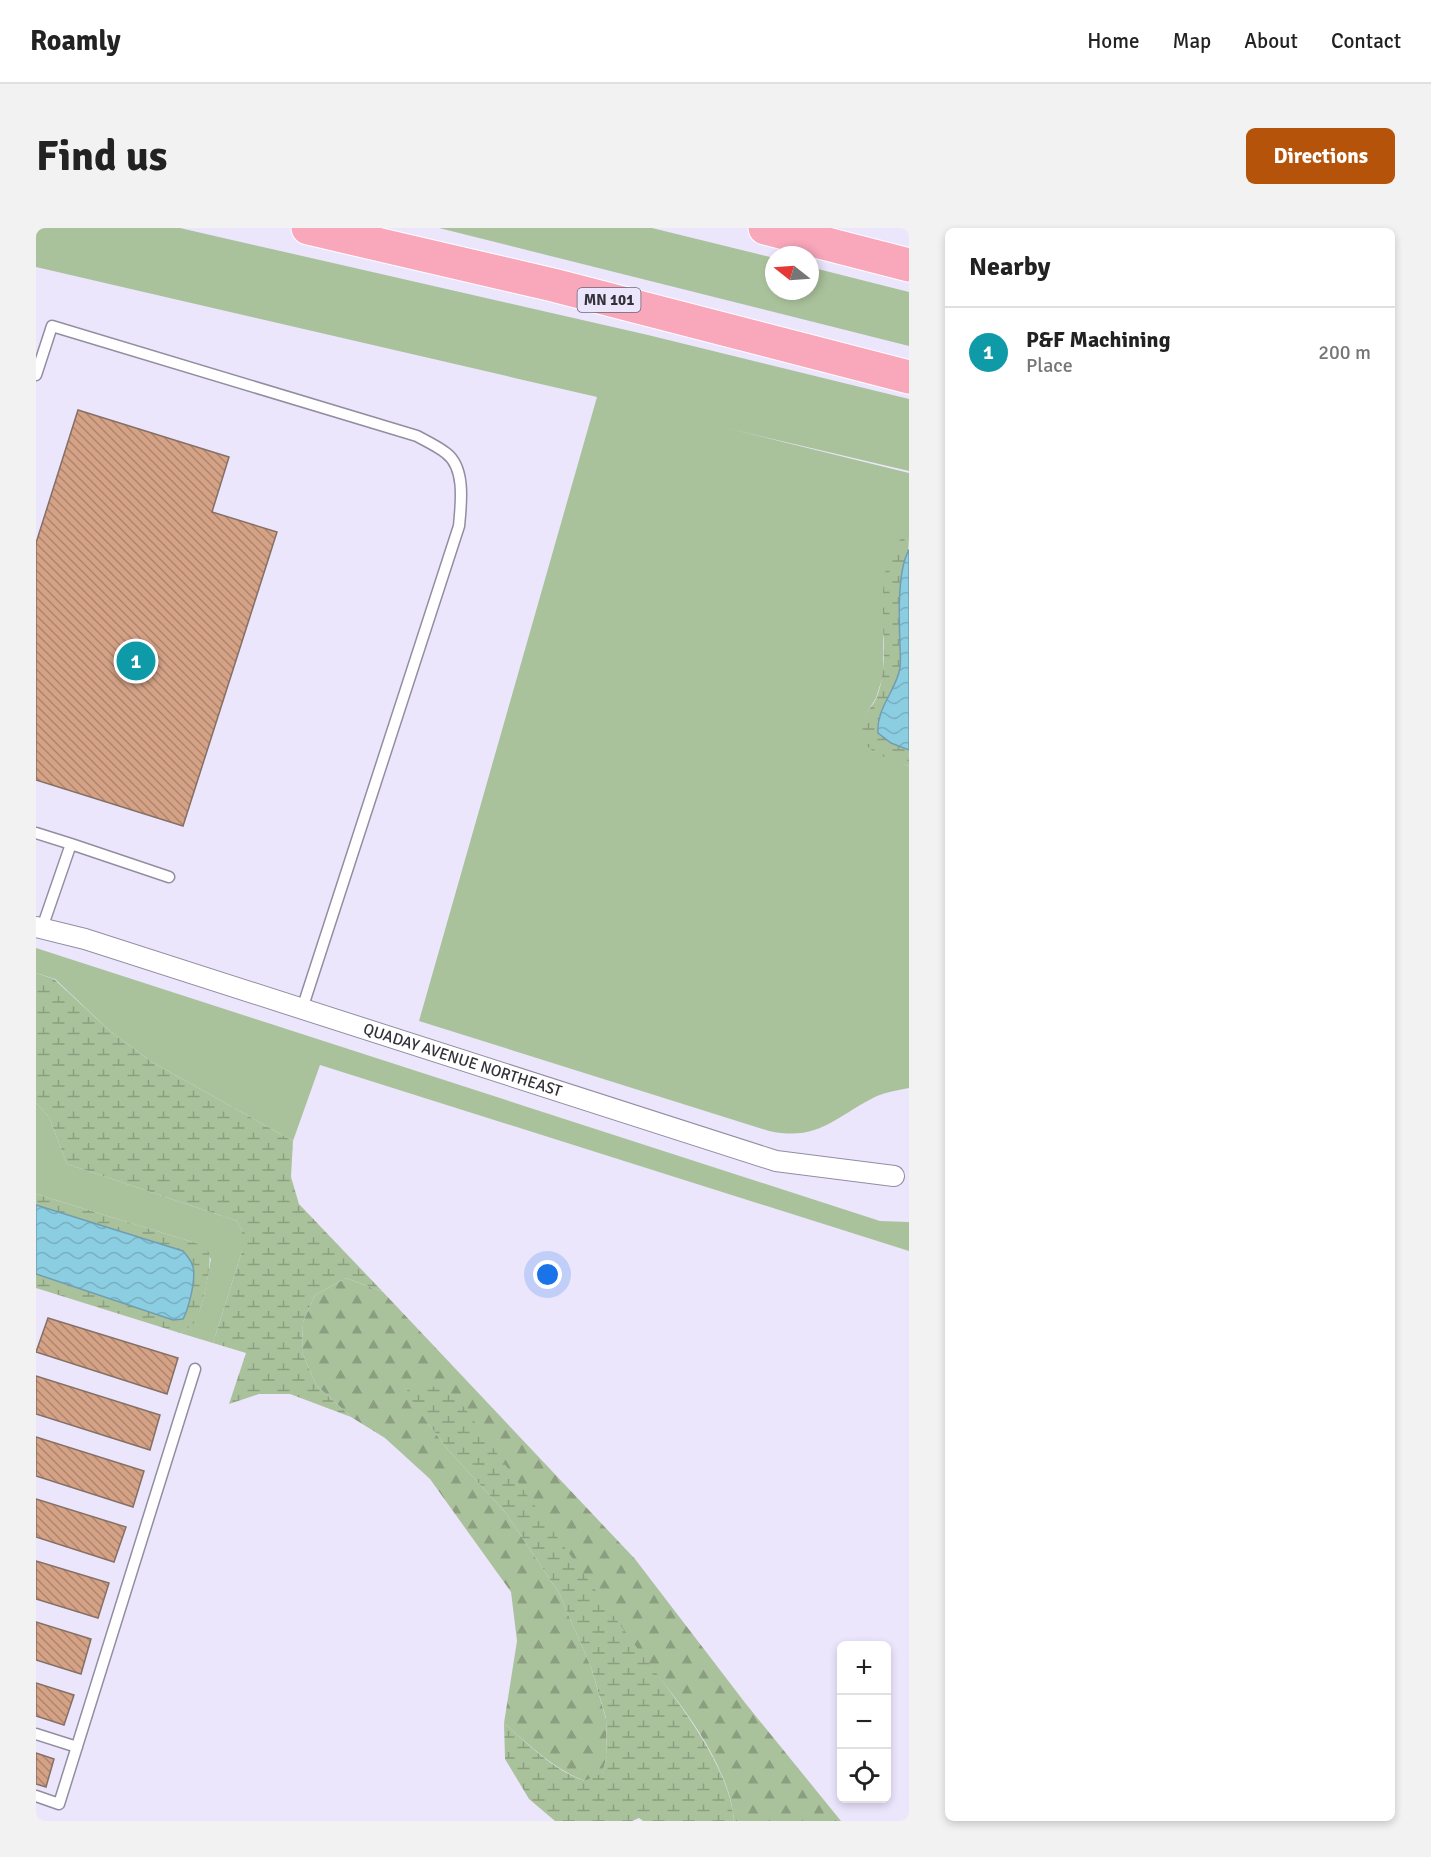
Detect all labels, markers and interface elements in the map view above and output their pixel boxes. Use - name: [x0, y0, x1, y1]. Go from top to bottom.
- text: Roamly: [30, 24, 121, 58]
- text: Home: [1087, 28, 1140, 54]
- text: Map: [1173, 28, 1211, 54]
- text: About: [1244, 28, 1298, 54]
- text: Contact: [1331, 28, 1401, 54]
- button: Directions: [1246, 128, 1395, 184]
- text: Find us: [36, 131, 167, 182]
- north arrow: [765, 246, 819, 300]
- text: Nearby: [969, 251, 1050, 283]
- road number: MN 101: [578, 288, 640, 312]
- text: P&F Machining: [1026, 326, 1170, 353]
- text: 1: [983, 340, 994, 365]
- text: 200 m: [1318, 340, 1371, 365]
- text: Place: [1026, 353, 1073, 378]
- pin: 1: [116, 638, 156, 684]
- street label: QUADAY AVENUE NORTHEAST: [361, 1019, 564, 1102]
- your location: [533, 1260, 562, 1289]
- map controls: [837, 1641, 891, 1803]
- button: +: [837, 1641, 891, 1695]
- button: −: [837, 1695, 891, 1749]
- button: locate: [837, 1749, 891, 1803]

